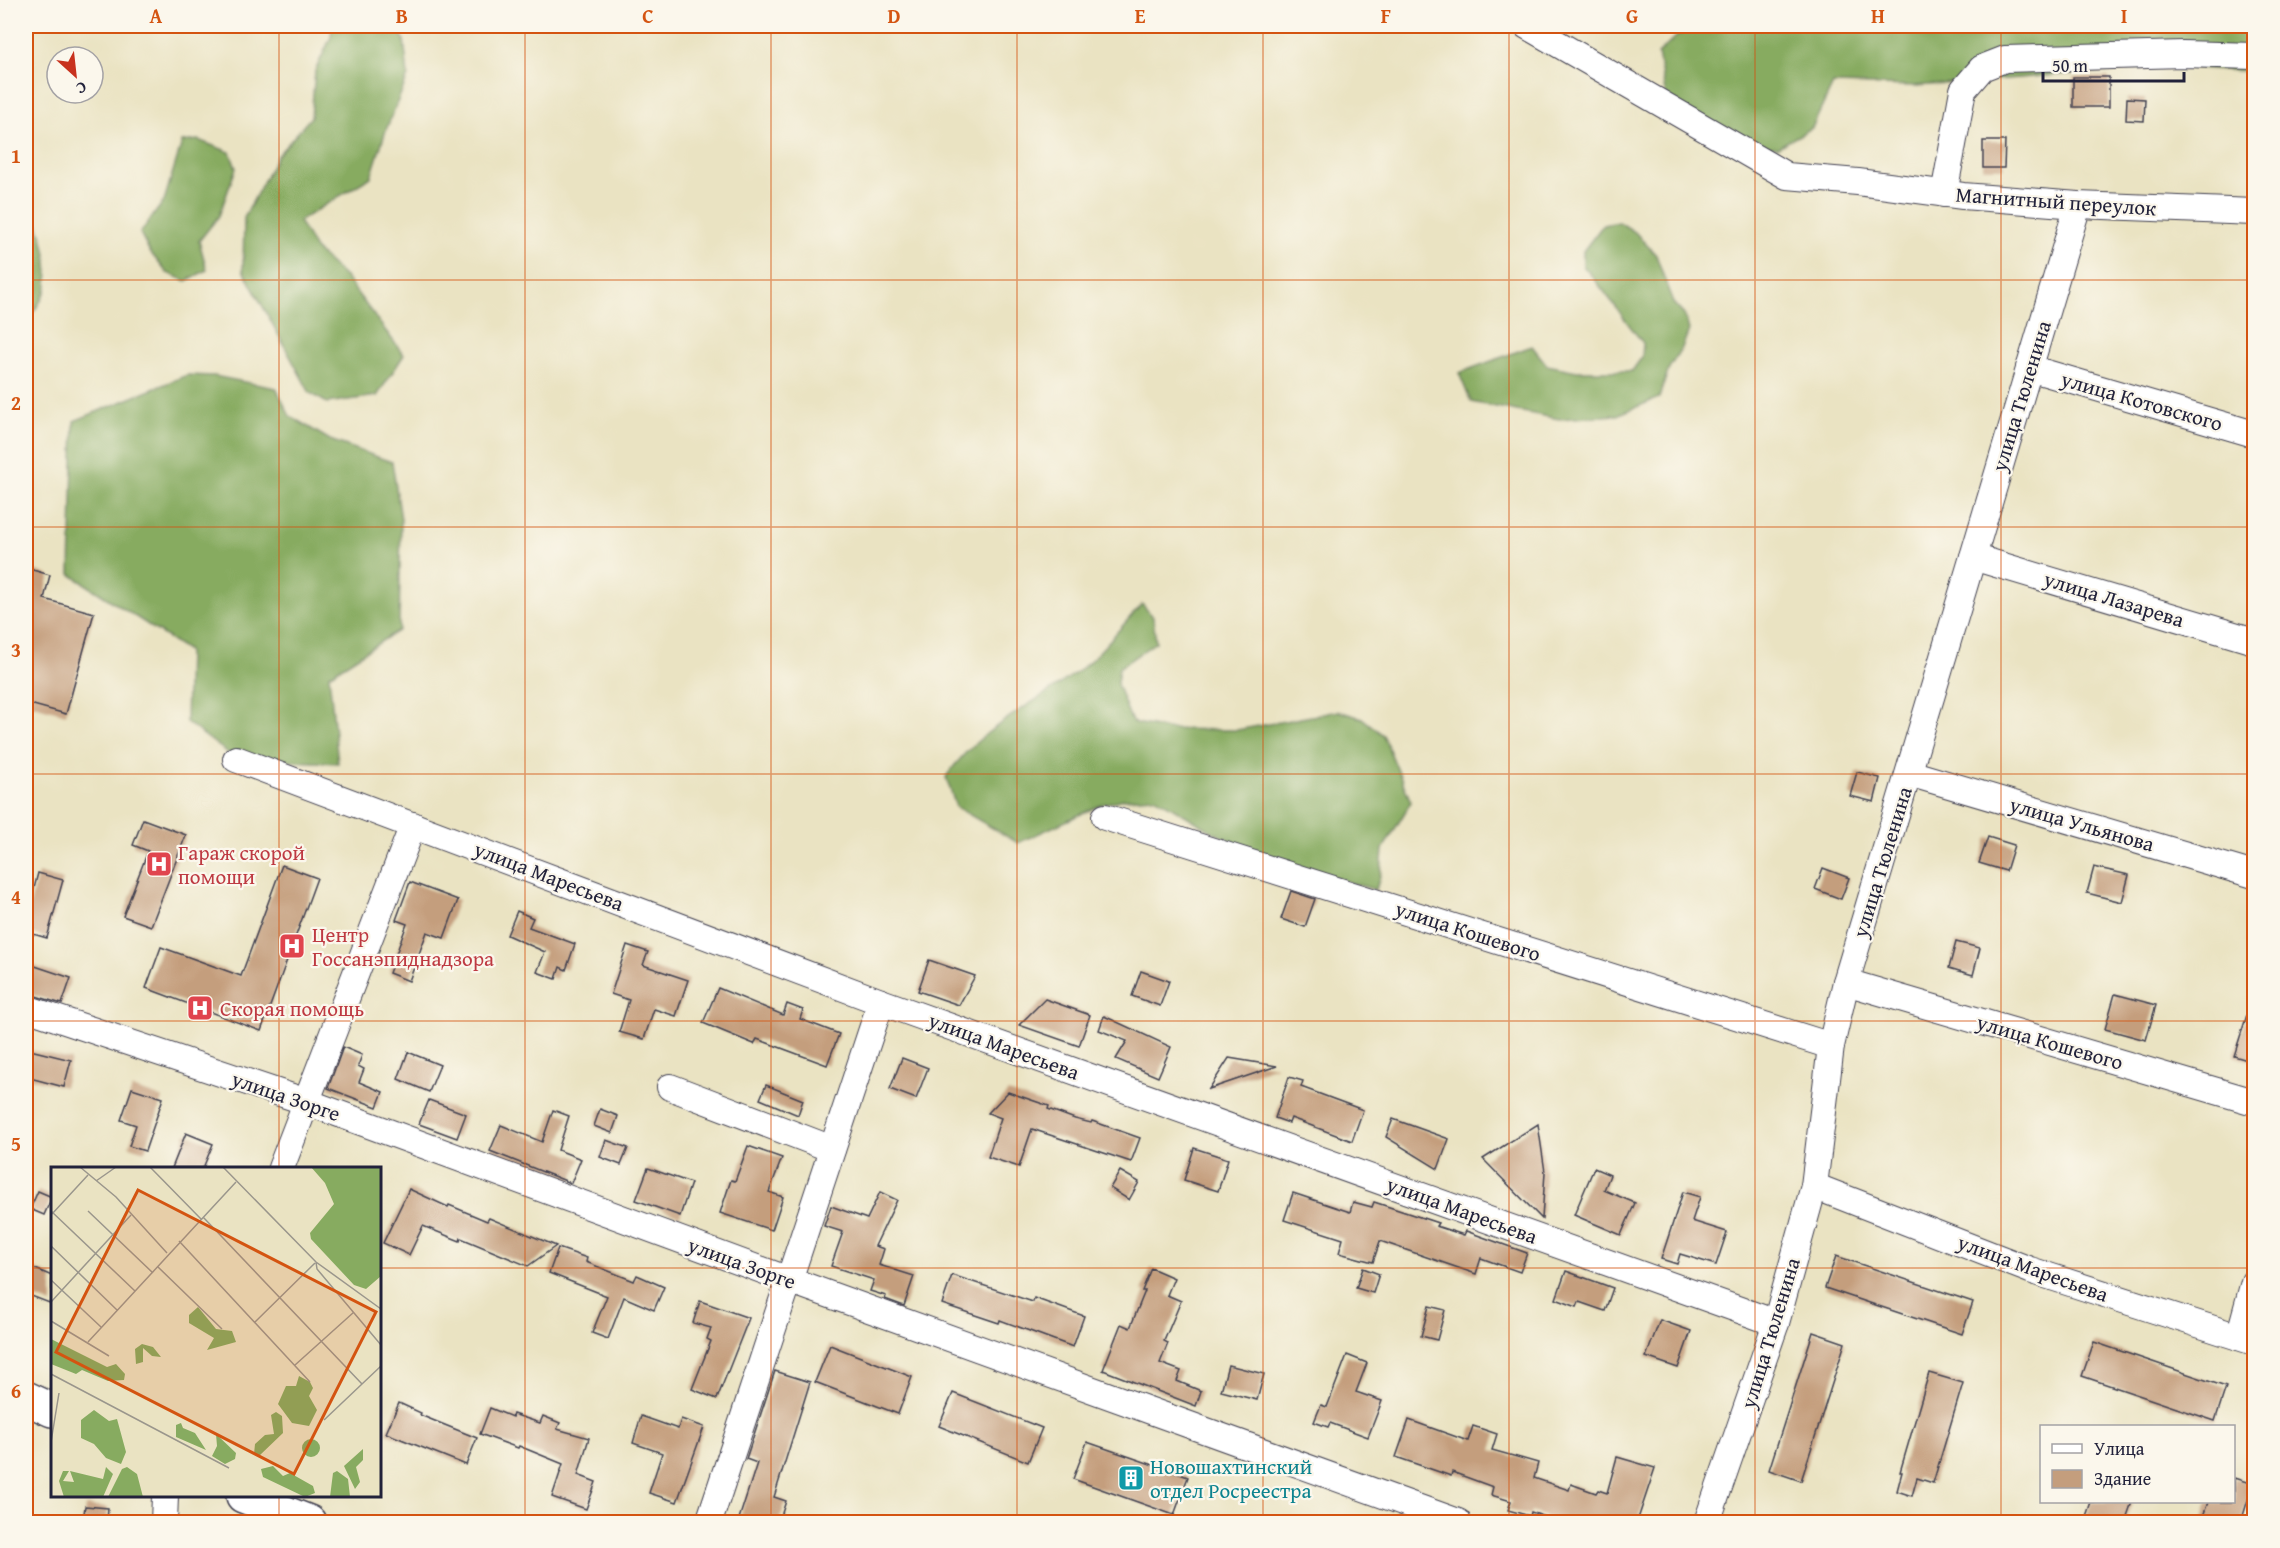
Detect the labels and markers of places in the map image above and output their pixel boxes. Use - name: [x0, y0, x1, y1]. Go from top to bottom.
- place label: Гараж скорой помощи: [178, 837, 305, 892]
- hospital icon: Гараж скорой помощи: [144, 849, 174, 879]
- place label: Центр Госсанэпиднадзора: [312, 919, 494, 974]
- hospital icon: Центр Госсанэпиднадзора: [277, 931, 307, 961]
- hospital icon: Скорая помощь: [185, 993, 215, 1023]
- place label: Скорая помощь: [220, 993, 364, 1024]
- place label: Новошахтинский отдел Росреестра: [1150, 1451, 1312, 1506]
- building icon: Новошахтинский отдел Росреестра: [1116, 1463, 1146, 1493]

